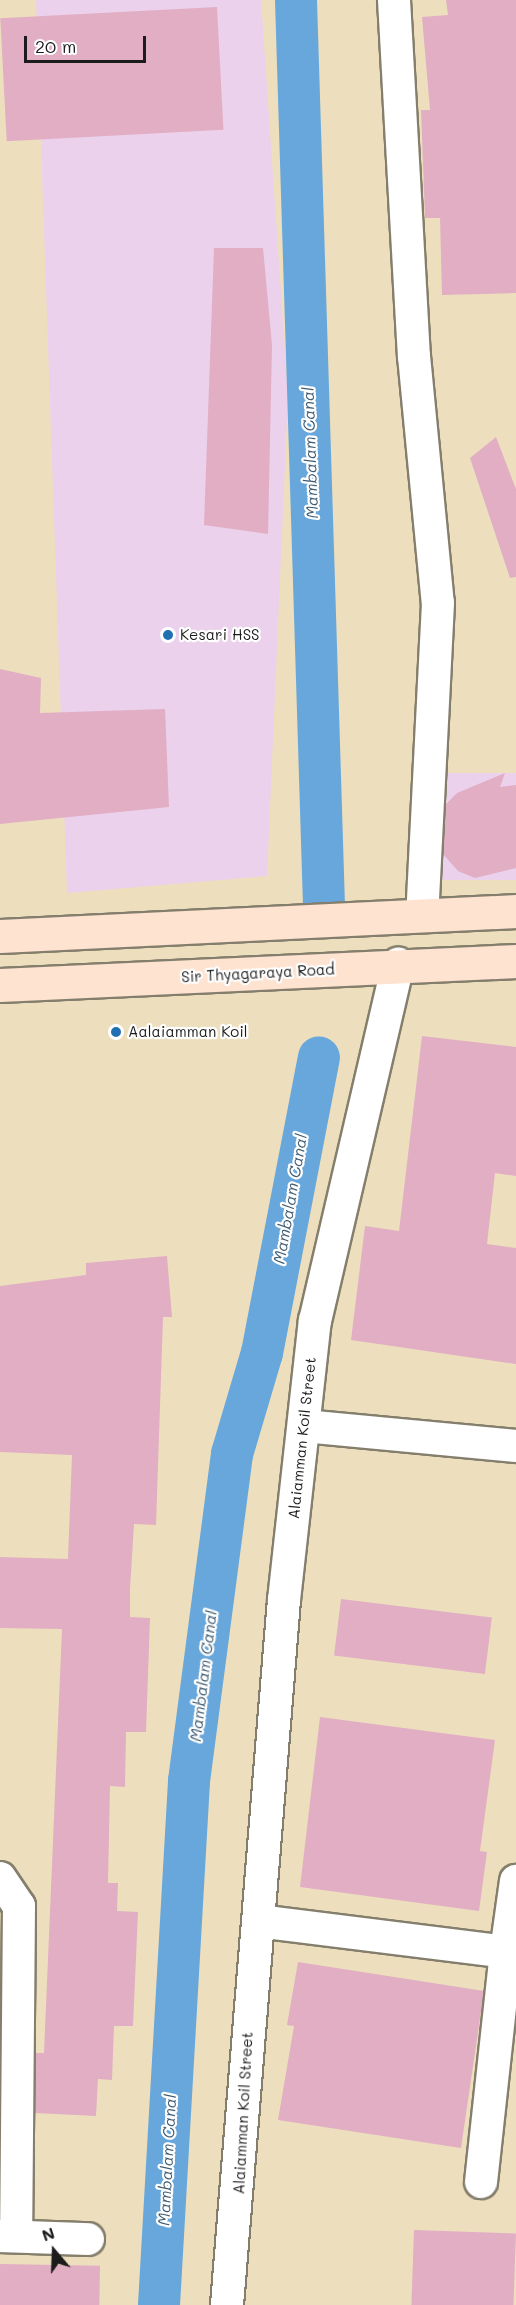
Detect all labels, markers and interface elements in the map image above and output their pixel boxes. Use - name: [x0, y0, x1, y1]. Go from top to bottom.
- scale bar: [27, 24, 148, 62]
- text: 20 m: [35, 34, 76, 58]
- water label: Mambalam Canal: [298, 387, 322, 519]
- place label: Kesari HSS: [180, 626, 260, 644]
- marker: Kesari HSS: [161, 628, 175, 642]
- street label: Sir Thyagaraya Road: [181, 960, 335, 986]
- place label: Aalaiamman Koil: [128, 1023, 247, 1041]
- marker: Aalaiamman Koil: [109, 1025, 123, 1039]
- water label: Mambalam Canal: [269, 1132, 311, 1266]
- street label: Alaiamman Koil Street: [285, 1356, 319, 1520]
- water label: Mambalam Canal: [185, 1609, 221, 1743]
- street label: Alaiamman Koil Street: [230, 2031, 256, 2195]
- water label: Mambalam Canal: [154, 2094, 180, 2226]
- north arrow: [24, 2221, 84, 2281]
- text: N: [39, 2222, 57, 2245]

